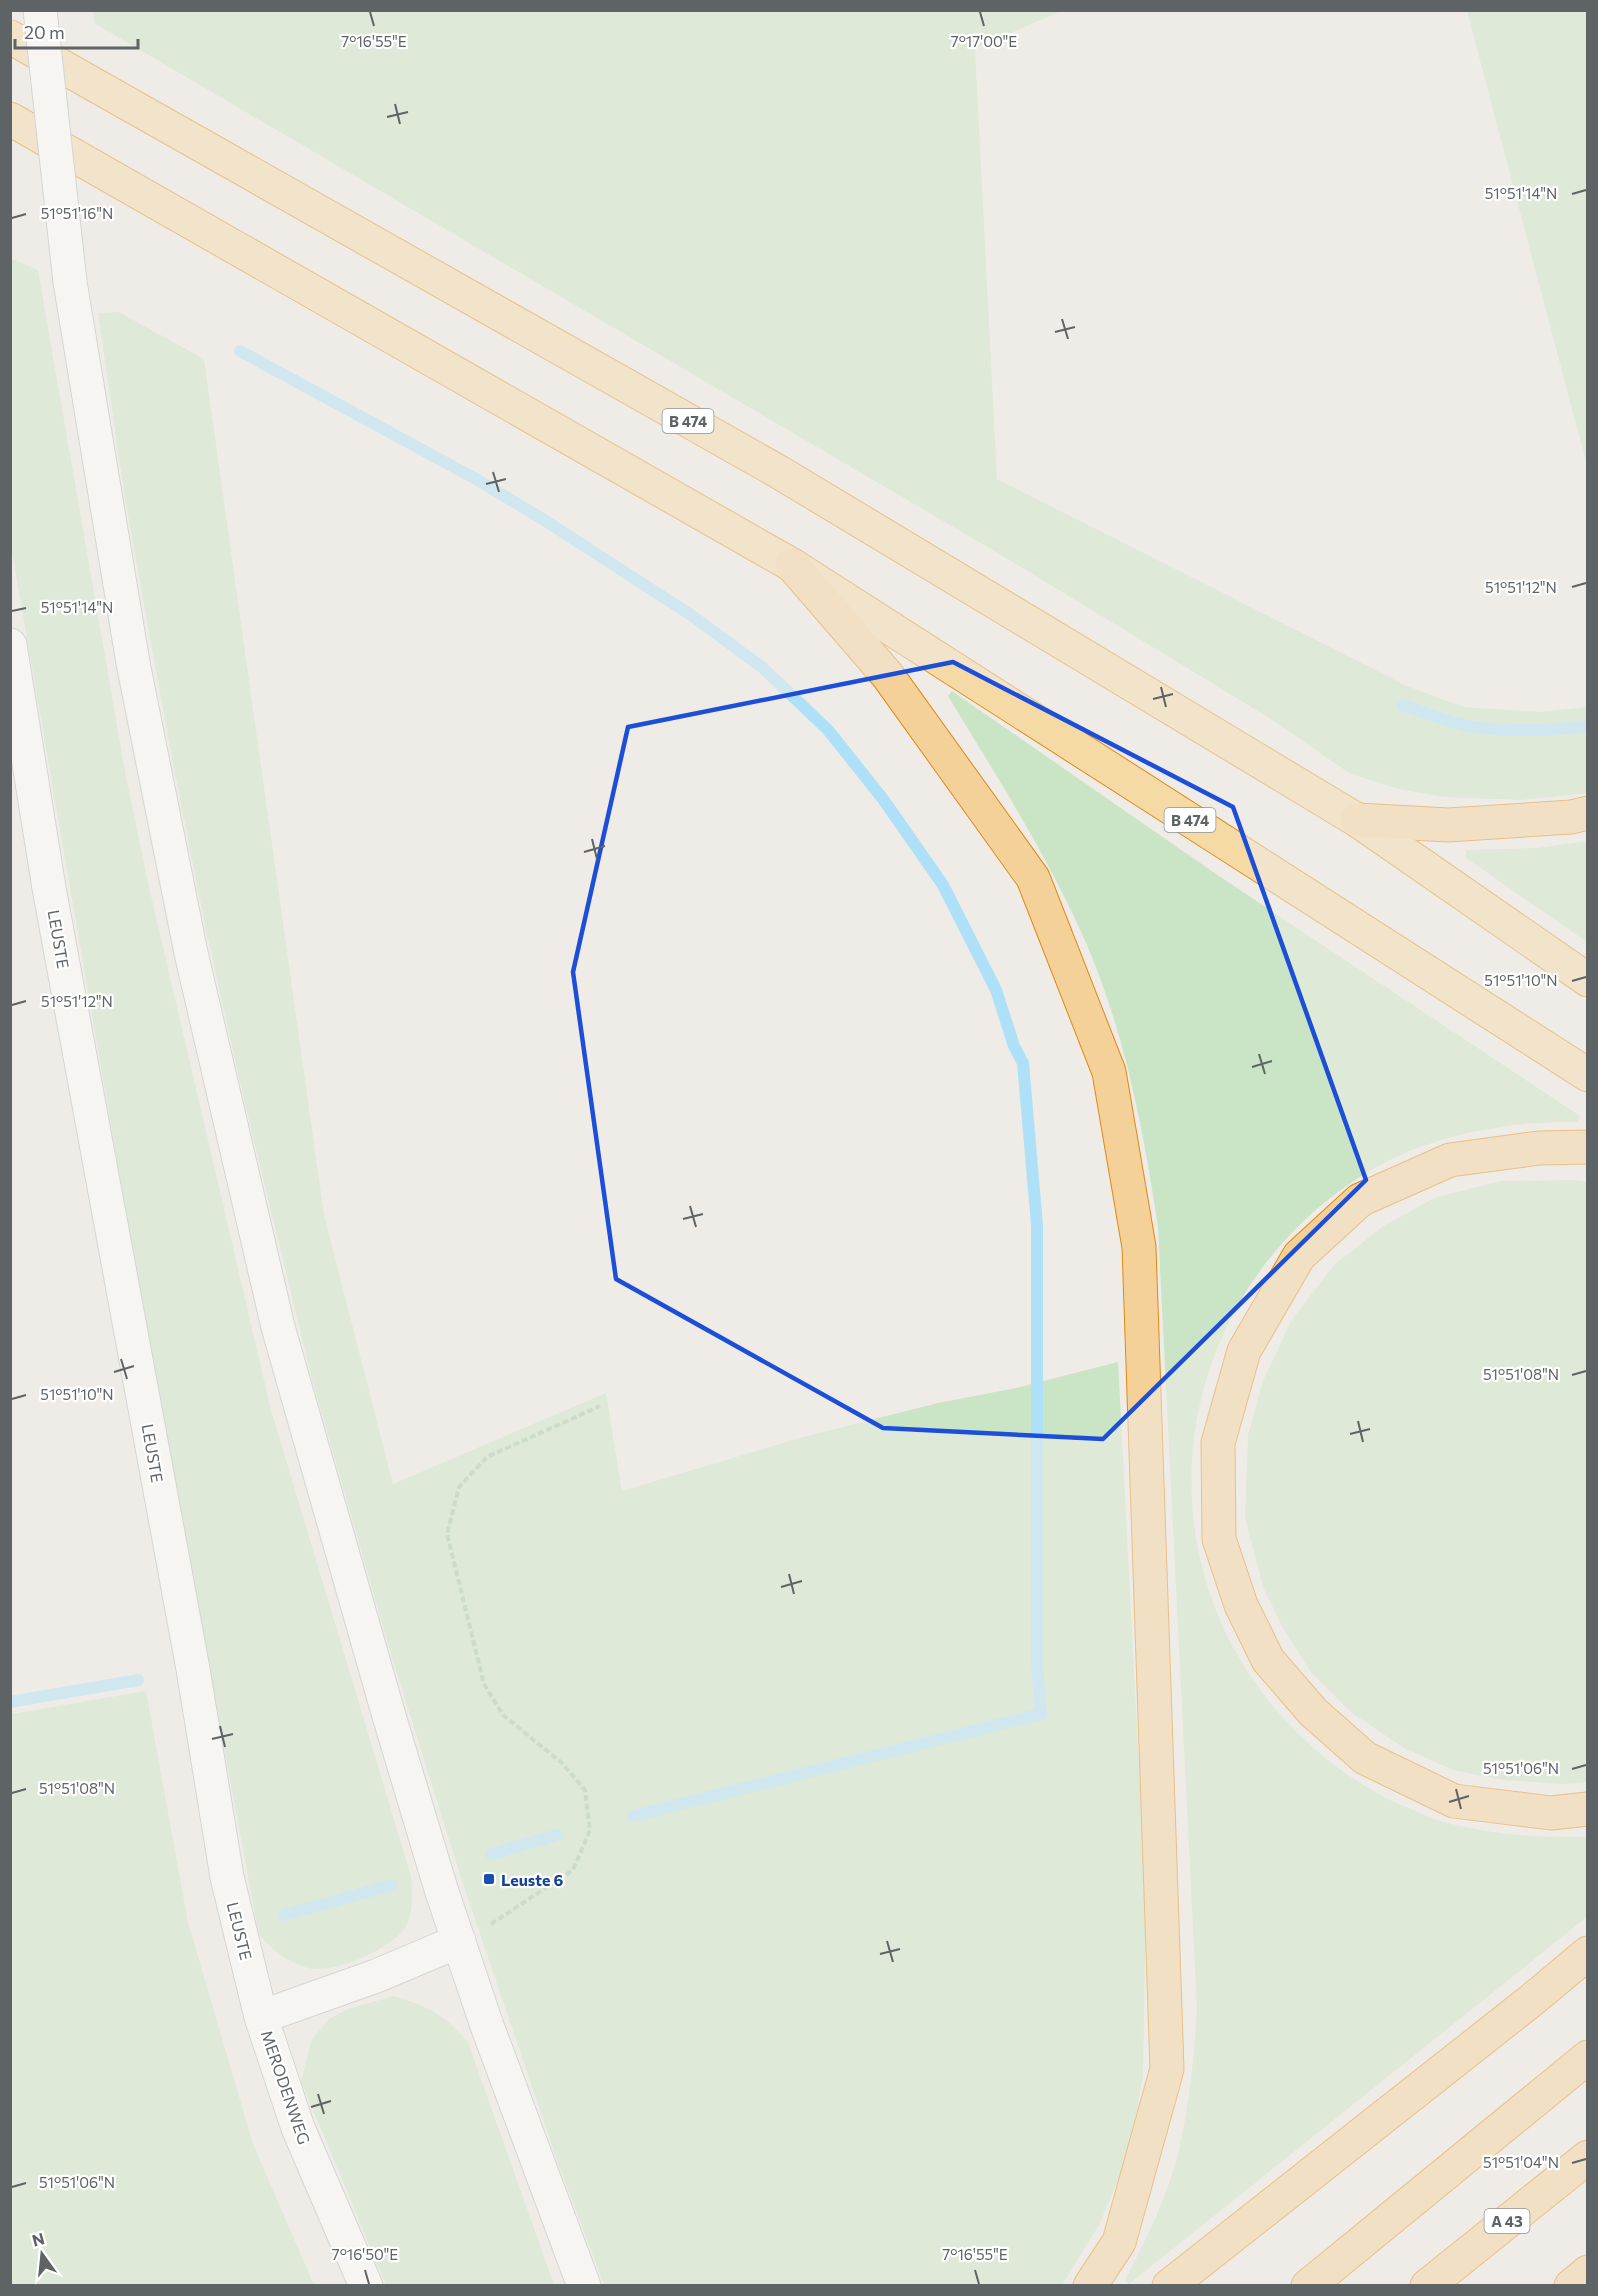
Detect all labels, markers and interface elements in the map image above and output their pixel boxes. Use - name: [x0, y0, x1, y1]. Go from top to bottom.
- scale bar: [15, 12, 138, 50]
- text: 20 m: [24, 21, 65, 43]
- text: 7°16'55"E: [341, 32, 407, 50]
- text: 7°17'00"E: [951, 32, 1017, 50]
- text: 51°51'14"N: [1485, 184, 1557, 202]
- text: 51°51'16"N: [41, 204, 113, 222]
- road number: B 474: [662, 409, 714, 433]
- text: 51°51'12"N: [1485, 578, 1557, 596]
- text: 51°51'14"N: [41, 598, 113, 616]
- road number: B 474: [1164, 808, 1216, 832]
- street label: LEUSTE: [44, 908, 74, 970]
- text: 51°51'10"N: [1484, 971, 1558, 989]
- text: 51°51'12"N: [41, 992, 113, 1010]
- text: 51°51'08"N: [1483, 1365, 1559, 1383]
- text: 51°51'10"N: [40, 1385, 114, 1403]
- street label: LEUSTE: [138, 1422, 168, 1484]
- text: 51°51'06"N: [1483, 1759, 1559, 1777]
- text: 51°51'08"N: [39, 1779, 115, 1797]
- place label: Leuste 6: [501, 1870, 563, 1889]
- marker: Leuste 6: [482, 1872, 496, 1886]
- street label: LEUSTE: [224, 1900, 256, 1962]
- street label: MERODENWEG: [258, 2028, 314, 2146]
- text: 51°51'04"N: [1483, 2153, 1559, 2171]
- text: 51°51'06"N: [39, 2173, 115, 2191]
- road number: A 43: [1484, 2209, 1530, 2233]
- north arrow: [12, 2224, 72, 2284]
- text: N: [30, 2228, 46, 2250]
- text: 7°16'50"E: [332, 2245, 398, 2263]
- text: 7°16'55"E: [942, 2245, 1008, 2263]

